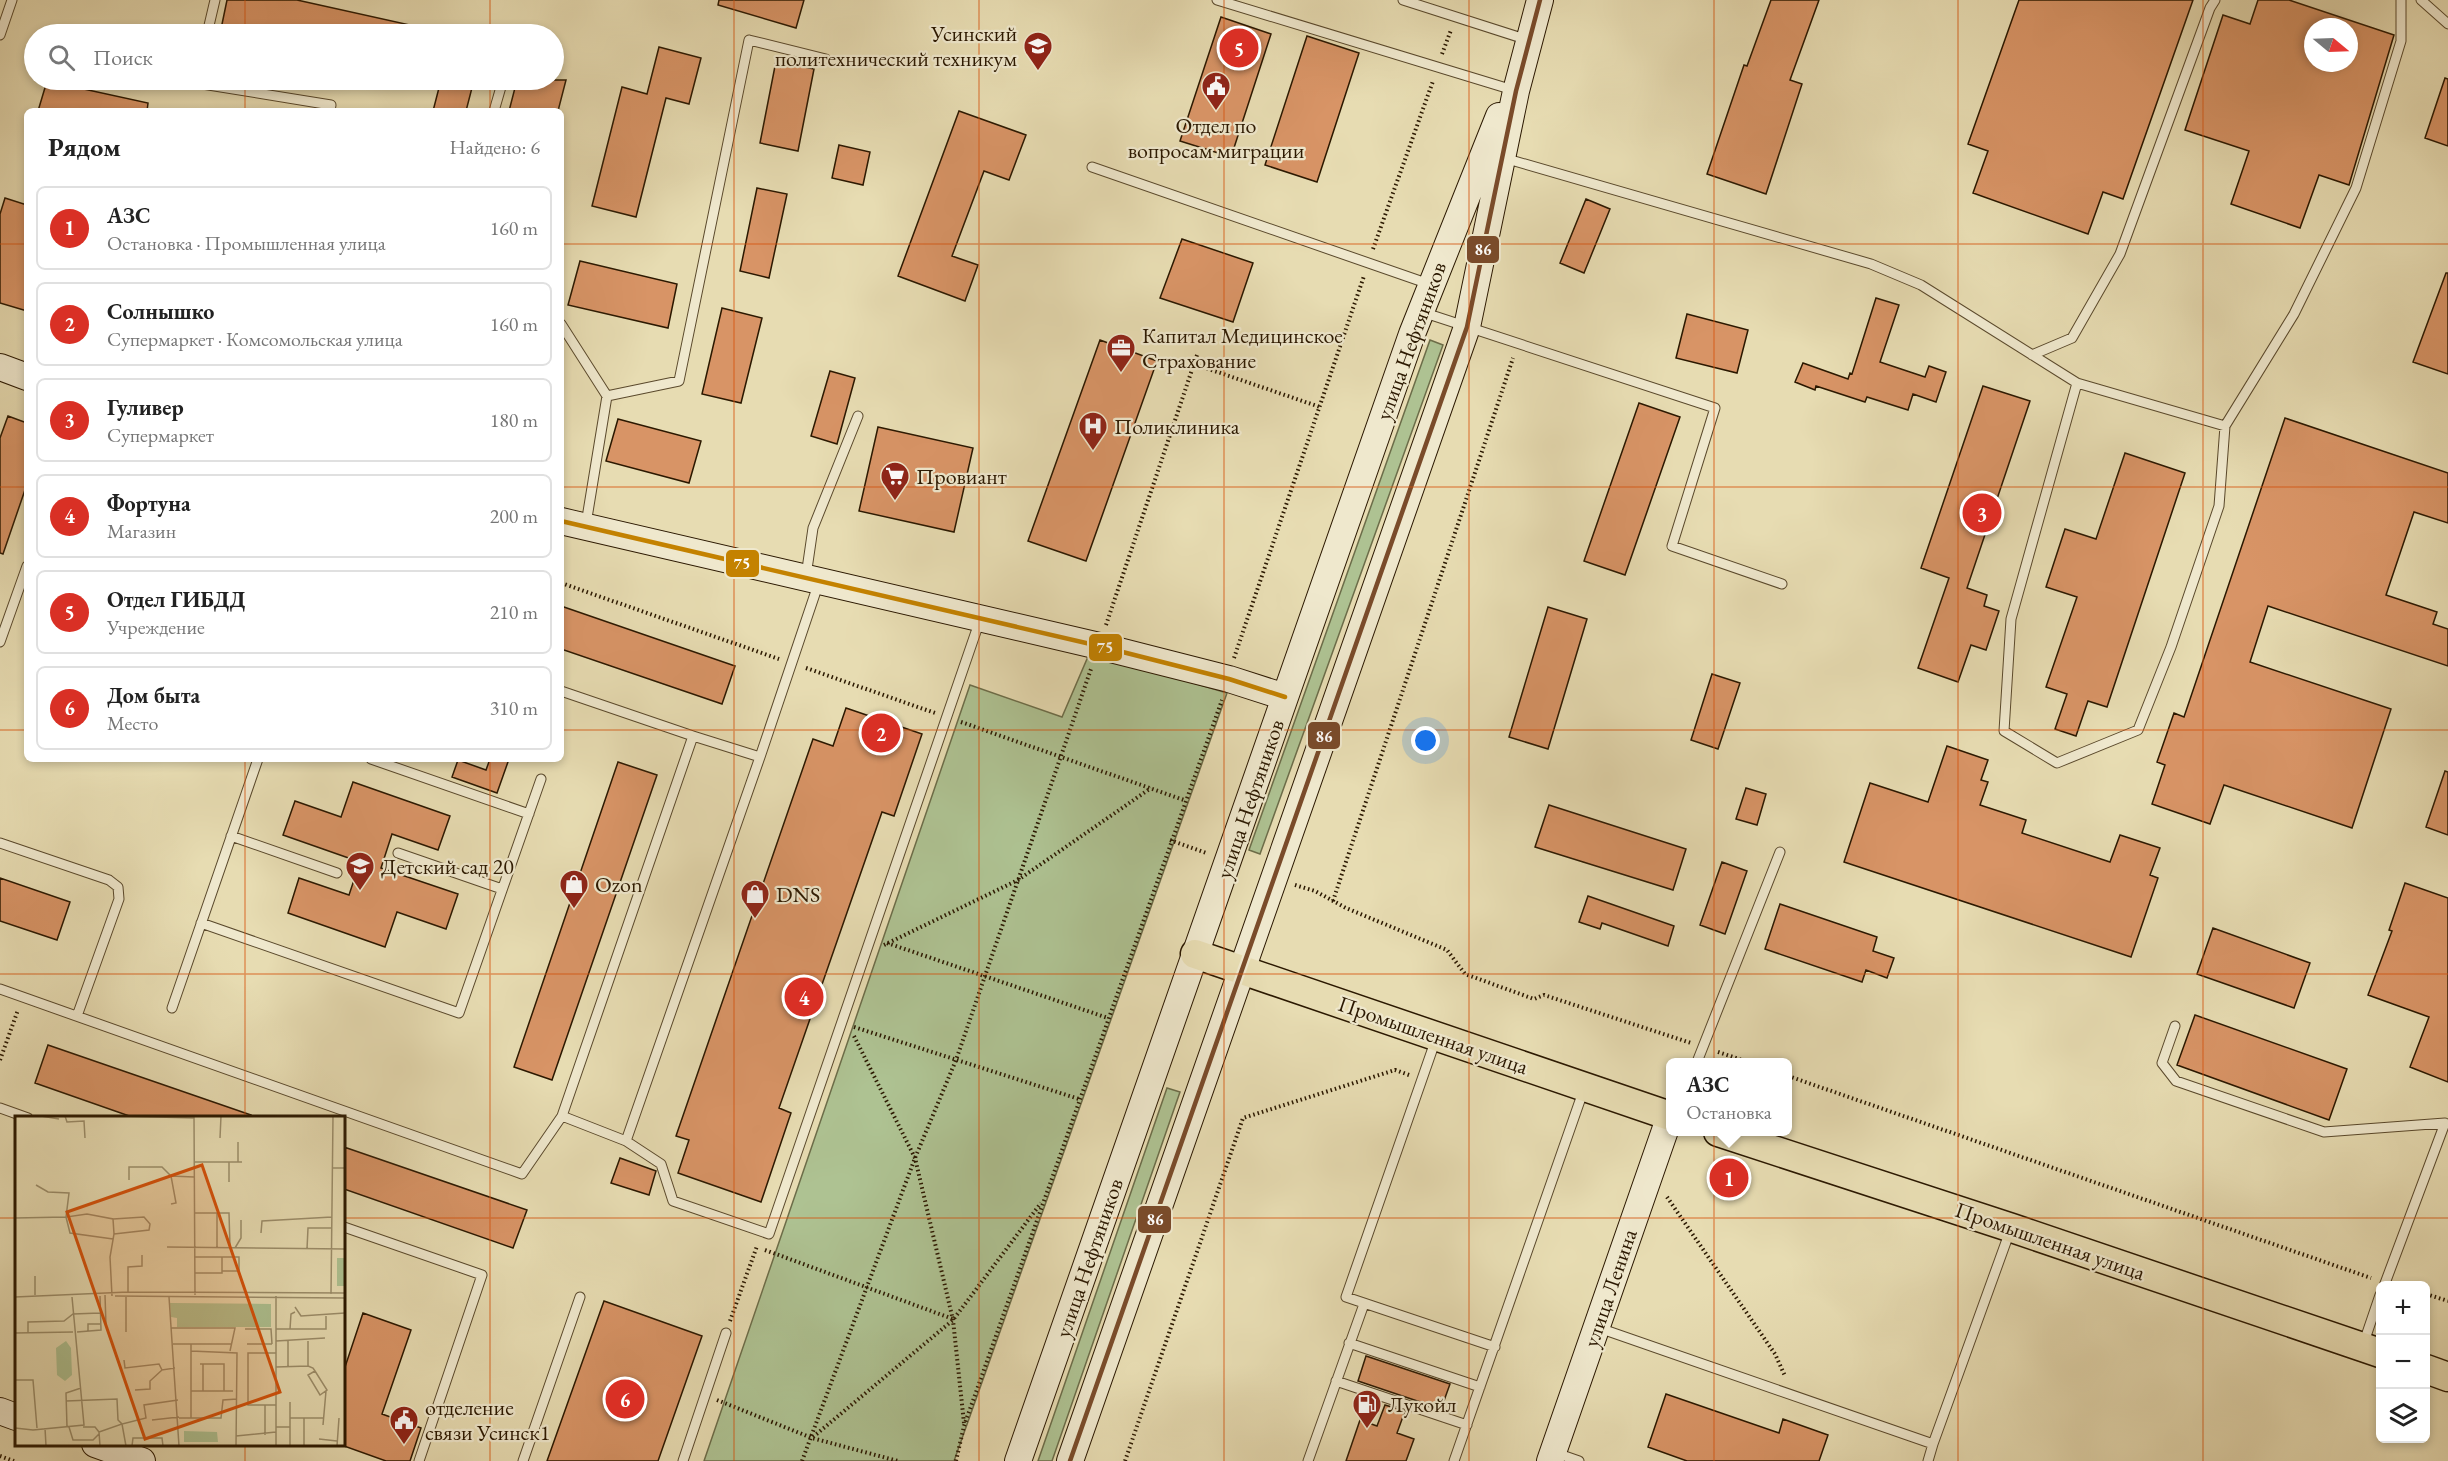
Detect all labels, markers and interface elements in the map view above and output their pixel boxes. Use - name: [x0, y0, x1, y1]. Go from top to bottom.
- north arrow: [2304, 18, 2358, 72]
- place label: Усинский политехнический техникум: [775, 19, 1017, 73]
- search box: [24, 24, 564, 90]
- pin: 5: [1220, 26, 1258, 70]
- school or university icon: Усинский политехнический техникум: [1022, 30, 1054, 72]
- icon: search: [45, 41, 78, 74]
- text: Поиск: [93, 43, 153, 72]
- public building icon: Отдел по вопросам миграции: [1200, 70, 1232, 112]
- place label: Отдел по вопросам миграции: [1128, 111, 1305, 165]
- text: Рядом: [48, 130, 121, 164]
- text: Найдено: 6: [449, 134, 540, 160]
- text: АЗС: [107, 201, 151, 230]
- text: 1: [64, 215, 75, 241]
- text: 160 m: [490, 215, 538, 241]
- text: Остановка · Промышленная улица: [107, 230, 386, 256]
- line badge: 86: [1466, 235, 1500, 264]
- text: 86: [1475, 239, 1492, 260]
- street label: улица Нефтяников: [1369, 258, 1453, 424]
- text: Солнышко: [107, 297, 214, 326]
- text: 2: [64, 311, 75, 337]
- text: 160 m: [490, 311, 538, 337]
- place label: Капитал Медицинское Страхование: [1142, 321, 1343, 375]
- text: Супермаркет · Комсомольская улица: [107, 326, 403, 352]
- office icon: Капитал Медицинское Страхование: [1105, 332, 1137, 374]
- text: Гуливер: [107, 393, 184, 422]
- text: 3: [64, 407, 75, 433]
- text: 180 m: [490, 407, 538, 433]
- hospital icon: Поликлиника: [1077, 410, 1109, 452]
- place label: Поликлиника: [1114, 412, 1240, 441]
- text: Супермаркет: [107, 422, 214, 448]
- supermarket icon: Провиант: [879, 460, 911, 502]
- place label: Провиант: [916, 462, 1007, 491]
- text: Фортуна: [107, 489, 191, 518]
- pin: 3: [1962, 490, 2002, 536]
- text: 4: [64, 503, 75, 529]
- text: 200 m: [490, 503, 538, 529]
- text: Магазин: [107, 518, 176, 544]
- line badge: 75: [725, 549, 760, 578]
- text: 75: [734, 553, 750, 574]
- text: Отдел ГИБДД: [107, 585, 245, 614]
- text: 5: [64, 599, 75, 625]
- text: 210 m: [490, 599, 538, 625]
- text: Учреждение: [107, 614, 205, 640]
- line badge: 75: [1088, 633, 1123, 662]
- text: 75: [1097, 637, 1113, 658]
- text: Дом быта: [107, 681, 200, 710]
- text: 6: [64, 695, 75, 721]
- text: 310 m: [490, 695, 538, 721]
- text: Место: [107, 710, 158, 736]
- pin: 2: [862, 710, 900, 756]
- street label: улица Нефтяников: [1209, 716, 1291, 882]
- line badge: 86: [1307, 721, 1341, 750]
- text: 86: [1316, 726, 1333, 747]
- your location: [1411, 726, 1440, 755]
- school or university icon: Детский сад 20: [344, 850, 376, 892]
- place label: Детский сад 20: [381, 852, 514, 881]
- shop icon: Ozon: [558, 868, 590, 910]
- place label: Ozon: [595, 870, 643, 899]
- shop icon: DNS: [739, 878, 771, 920]
- place label: DNS: [776, 880, 820, 909]
- pin: 4: [784, 974, 824, 1020]
- street label: Промышленная улица: [1334, 989, 1532, 1081]
- popup: [1666, 1058, 1792, 1136]
- text: АЗС: [1686, 1070, 1730, 1099]
- text: Остановка: [1686, 1099, 1772, 1125]
- inset map: [15, 1116, 345, 1446]
- pin: 1: [1710, 1156, 1748, 1200]
- street label: улица Нефтяников: [1048, 1175, 1130, 1341]
- street label: Промышленная улица: [1951, 1195, 2149, 1287]
- line badge: 86: [1137, 1205, 1172, 1234]
- text: 86: [1147, 1209, 1164, 1230]
- street label: улица Ленина: [1576, 1225, 1644, 1351]
- map controls: [2376, 1281, 2430, 1443]
- button: +: [2376, 1281, 2430, 1335]
- button: −: [2376, 1335, 2430, 1389]
- pin: 6: [606, 1376, 644, 1422]
- fuel station icon: Лукойл: [1351, 1388, 1383, 1430]
- button: layers: [2376, 1389, 2430, 1443]
- place label: Лукойл: [1388, 1390, 1457, 1419]
- place label: отделение связи Усинск1: [425, 1393, 550, 1447]
- public building icon: отделение связи Усинск1: [388, 1404, 420, 1446]

